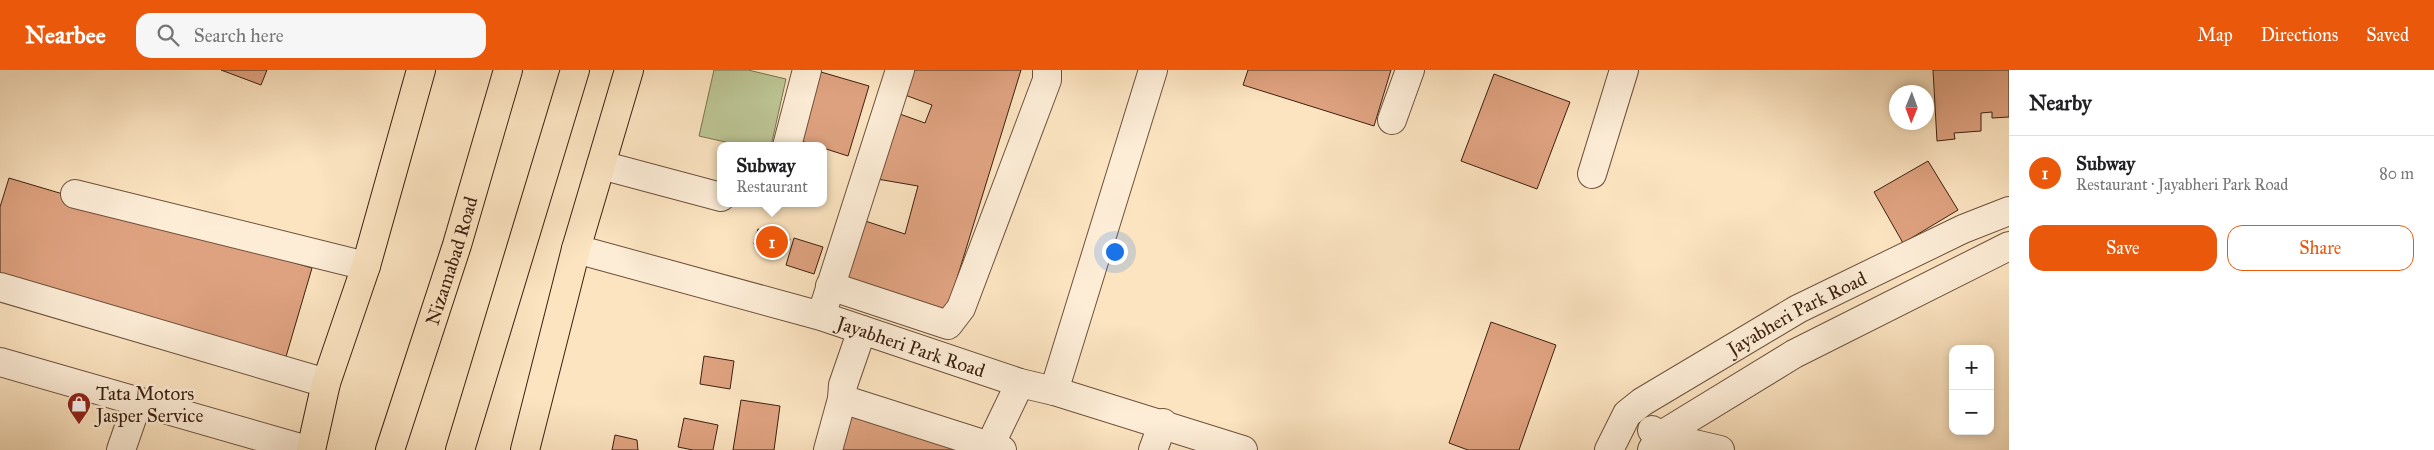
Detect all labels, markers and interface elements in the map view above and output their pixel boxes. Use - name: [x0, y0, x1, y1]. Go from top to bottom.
- search box: [136, 13, 486, 58]
- text: Nearbee: [25, 20, 106, 50]
- icon: search: [154, 21, 182, 49]
- text: Search here: [194, 24, 284, 47]
- text: Map: [2197, 24, 2233, 46]
- text: Directions: [2261, 24, 2338, 46]
- text: Saved: [2366, 24, 2409, 46]
- north arrow: [1889, 85, 1934, 130]
- text: Nearby: [2029, 90, 2092, 116]
- popup: [717, 142, 827, 207]
- text: Subway: [2076, 152, 2135, 175]
- text: Subway: [736, 154, 795, 177]
- text: 1: [2042, 164, 2048, 183]
- text: 80 m: [2379, 164, 2414, 183]
- text: Restaurant · Jayabheri Park Road: [2076, 175, 2288, 194]
- text: Restaurant: [736, 177, 808, 196]
- street label: Nizamabad Road: [420, 193, 482, 328]
- pin: 1: [756, 223, 788, 261]
- button: Save: [2029, 225, 2217, 271]
- button: Share: [2227, 225, 2414, 271]
- your location: [1102, 239, 1128, 265]
- street label: Jayabheri Park Road: [1721, 266, 1870, 362]
- street label: Jayabheri Park Road: [832, 310, 989, 382]
- map controls: [1949, 345, 1994, 435]
- button: +: [1949, 345, 1994, 390]
- place label: Tata Motors Jasper Service: [94, 382, 203, 428]
- button: −: [1949, 390, 1994, 435]
- shop icon: Tata Motors Jasper Service: [66, 391, 92, 425]

